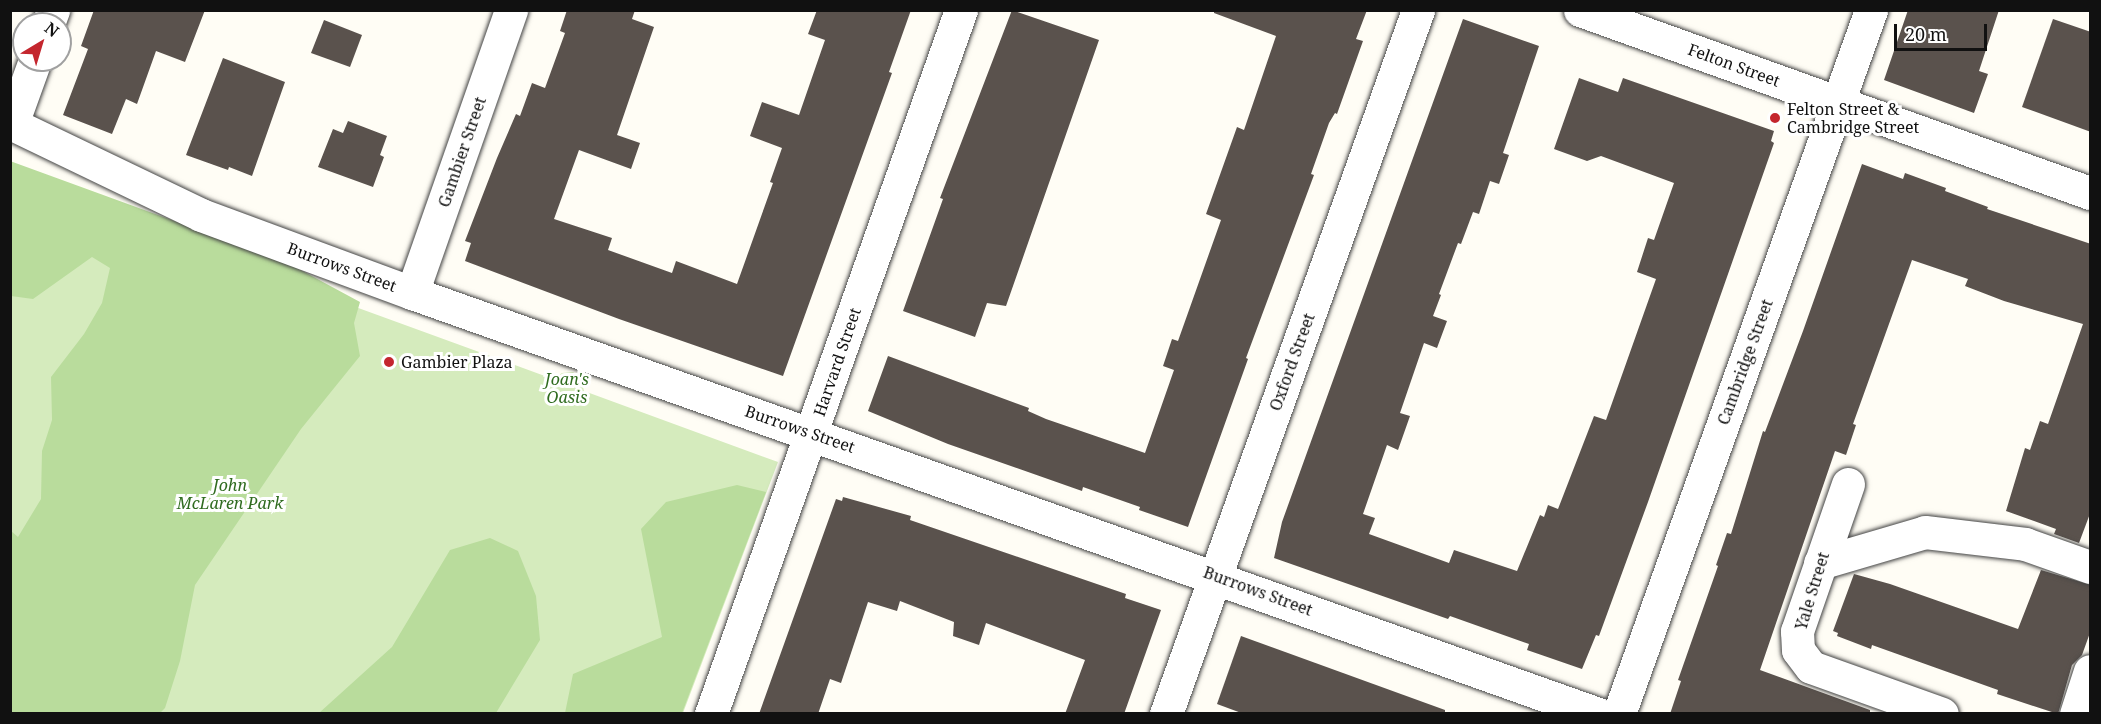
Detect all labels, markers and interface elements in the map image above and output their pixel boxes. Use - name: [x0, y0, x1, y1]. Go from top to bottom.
- north arrow: [12, 12, 72, 72]
- scale bar: [1897, 12, 1990, 50]
- text: N: [40, 17, 64, 42]
- text: 20 m: [1905, 22, 1947, 46]
- street label: Felton Street: [1685, 40, 1783, 90]
- street label: Gambier Street: [434, 94, 490, 210]
- place label: Felton Street & Cambridge Street: [1787, 99, 1919, 137]
- marker: Felton Street & Cambridge Street: [1768, 111, 1782, 125]
- street label: Burrows Street: [285, 238, 399, 296]
- street label: Cambridge Street: [1713, 297, 1777, 427]
- street label: Harvard Street: [809, 305, 865, 419]
- street label: Oxford Street: [1265, 311, 1319, 413]
- place label: Gambier Plaza: [401, 352, 513, 372]
- marker: Gambier Plaza: [382, 355, 396, 369]
- park label: Joan's Oasis: [545, 369, 589, 407]
- street label: Burrows Street: [743, 401, 857, 457]
- park label: John McLaren Park: [177, 475, 283, 513]
- street label: Yale Street: [1791, 550, 1833, 632]
- street label: Burrows Street: [1201, 562, 1315, 620]

